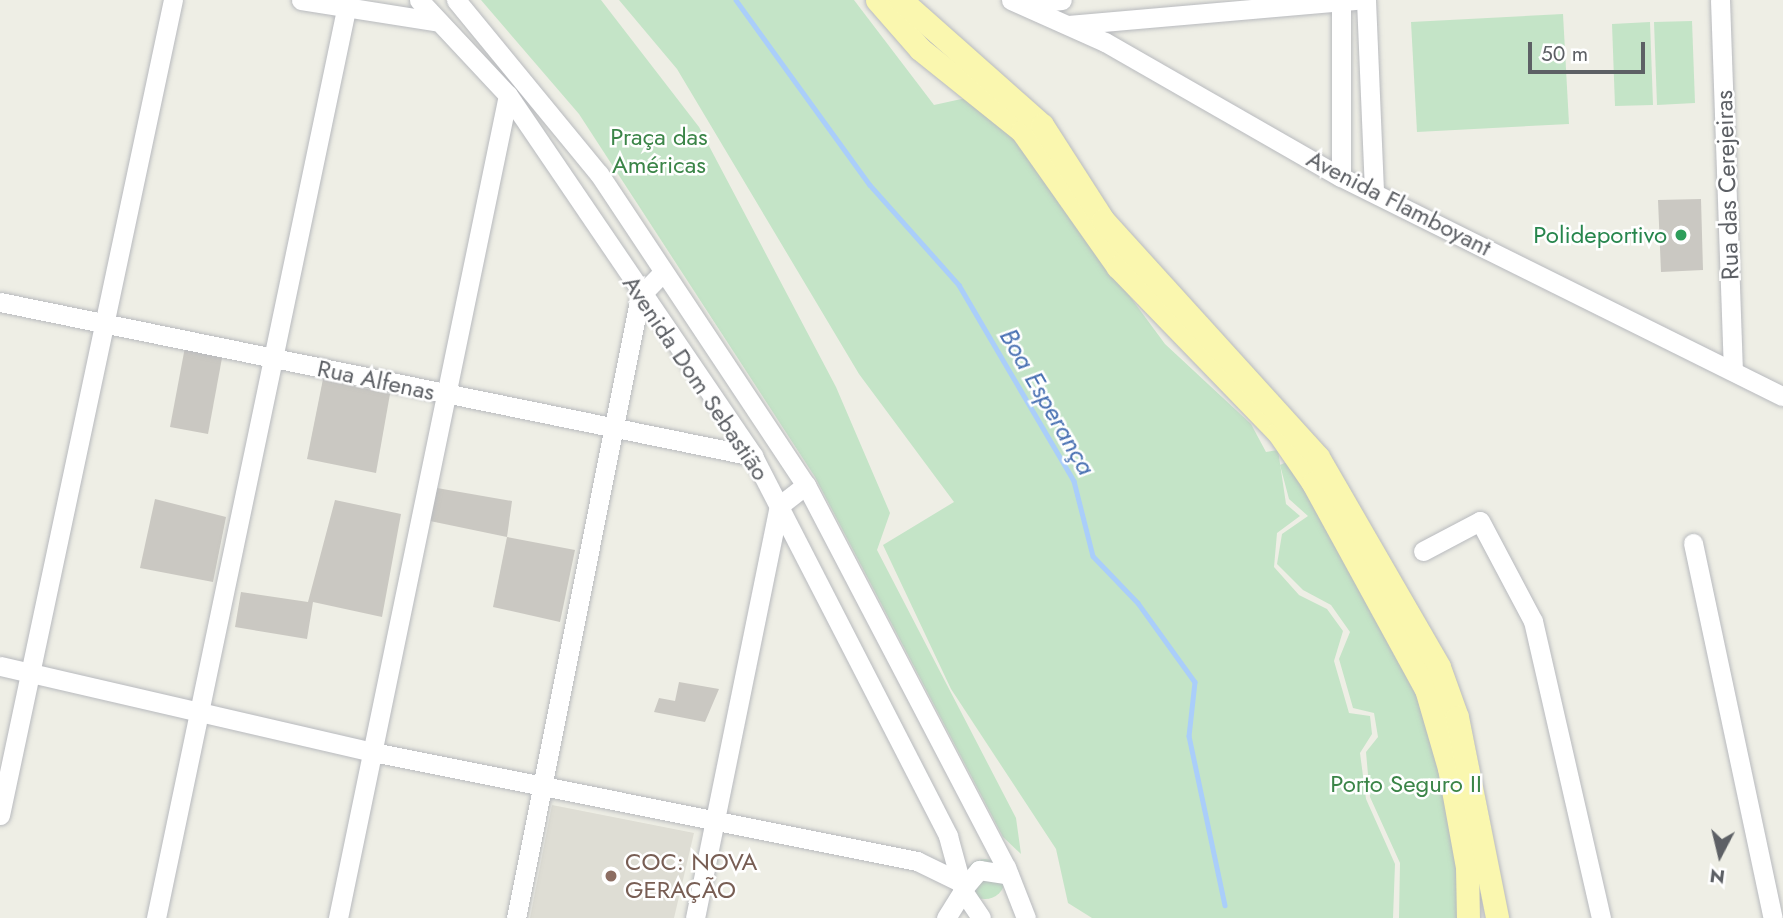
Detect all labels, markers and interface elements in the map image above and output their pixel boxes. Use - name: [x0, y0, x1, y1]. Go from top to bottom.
- scale bar: [1531, 28, 1648, 72]
- text: 50 m: [1541, 39, 1588, 69]
- street label: Rua das Cerejeiras: [1709, 90, 1745, 280]
- park label: Praça das Américas: [610, 123, 708, 179]
- street label: Avenida Flamboyant: [1302, 144, 1496, 262]
- place label: Polideportivo: [1533, 221, 1667, 249]
- marker: Polideportivo: [1673, 227, 1689, 243]
- street label: Avenida Dom Sebastião: [617, 270, 775, 486]
- water label: Boa Esperança: [992, 323, 1102, 481]
- street label: Rua Alfenas: [315, 354, 437, 406]
- park label: Porto Seguro II: [1330, 770, 1482, 798]
- north arrow: [1685, 820, 1755, 890]
- place label: COC: NOVA GERAÇÃO: [625, 848, 757, 904]
- text: N: [1708, 862, 1727, 891]
- marker: COC: NOVA GERAÇÃO: [603, 868, 619, 884]

